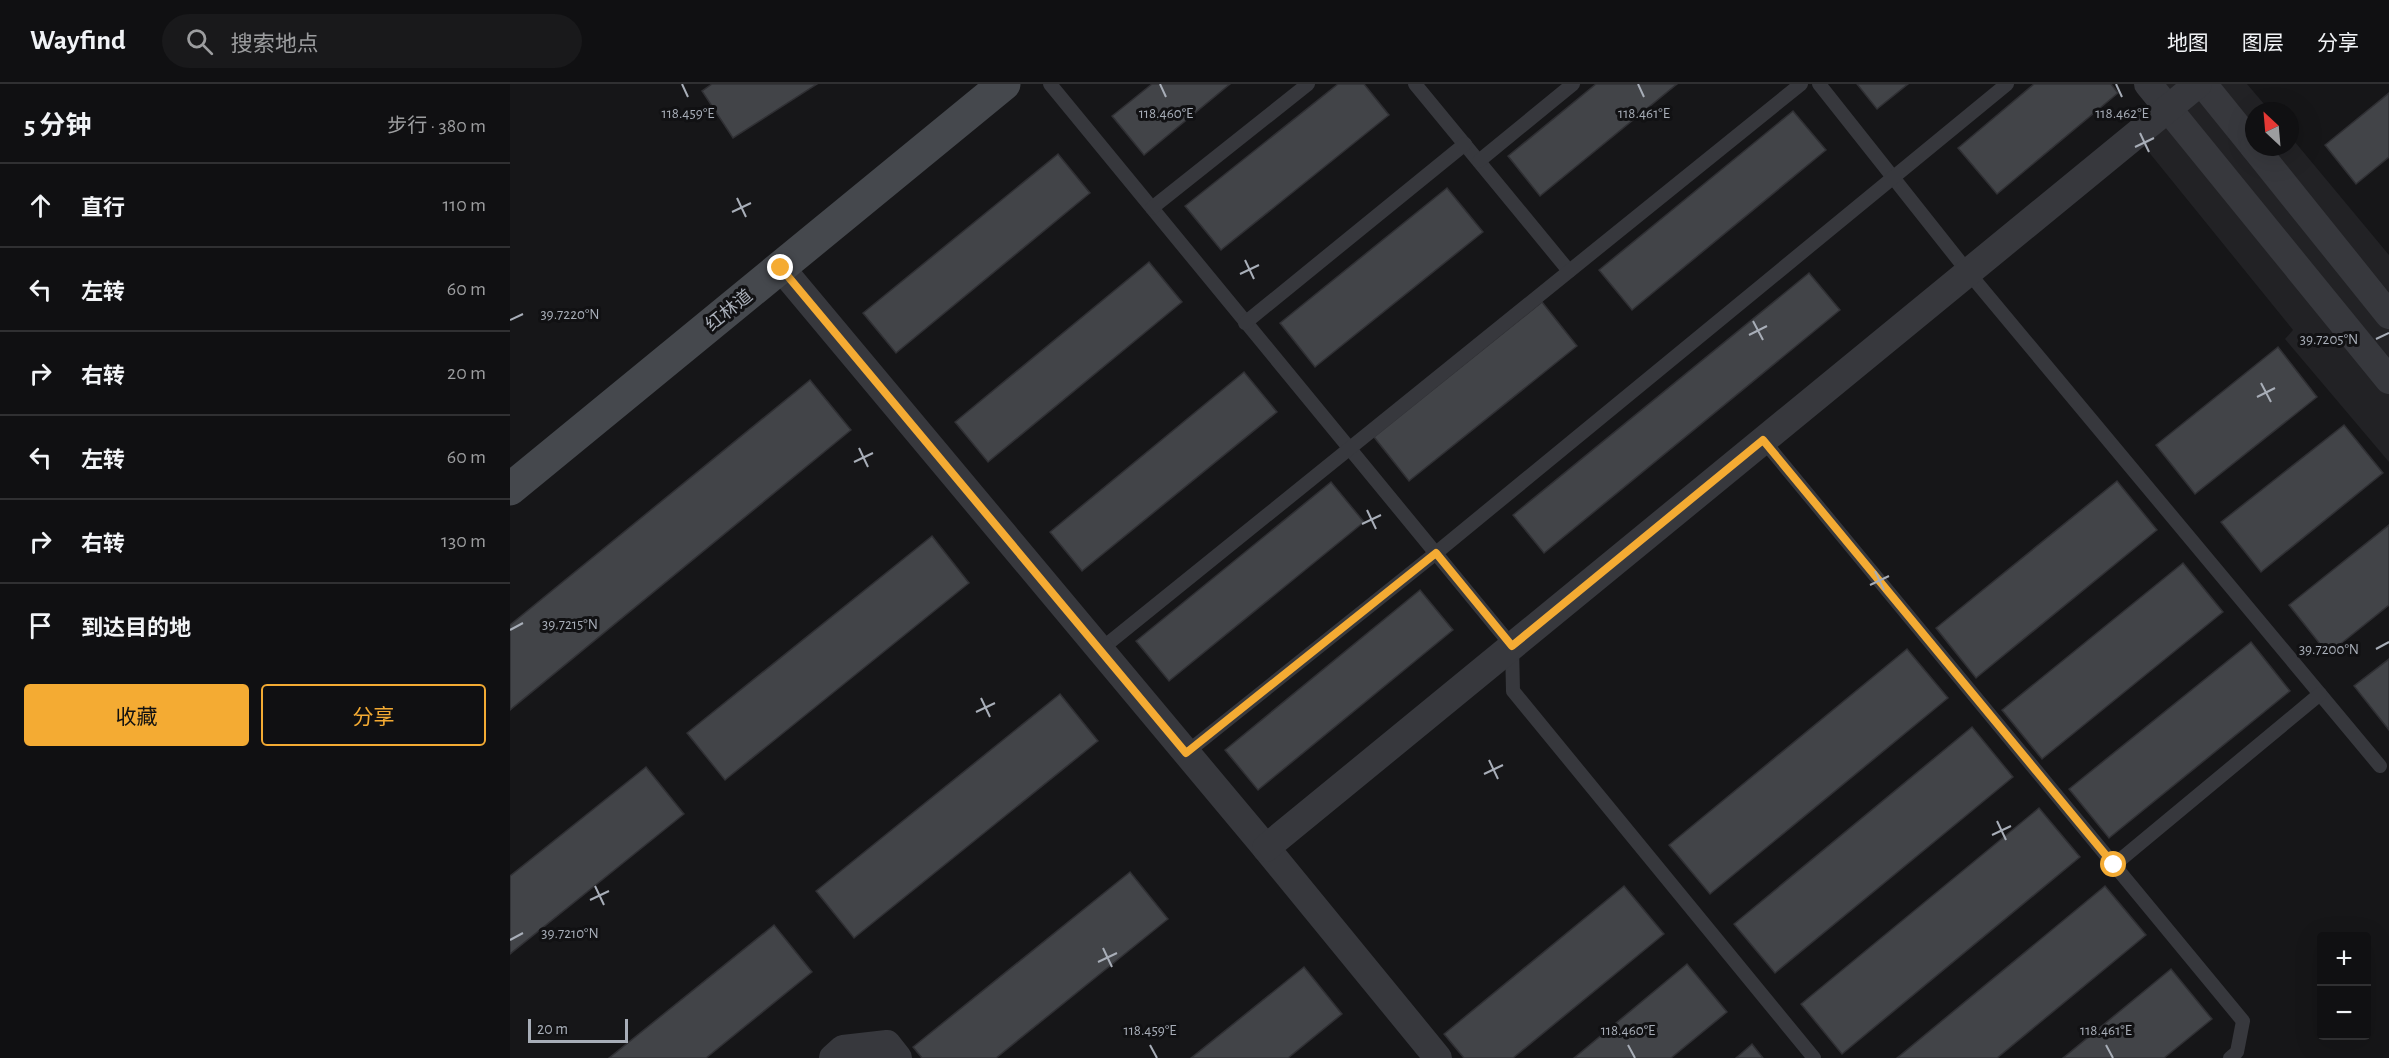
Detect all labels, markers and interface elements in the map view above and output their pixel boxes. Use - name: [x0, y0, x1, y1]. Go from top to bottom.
- search box: [162, 14, 582, 68]
- icon: search: [183, 25, 216, 58]
- text: Wayfind: [30, 27, 126, 55]
- text: 搜索地点: [231, 33, 319, 55]
- text: 地图: [2167, 33, 2209, 54]
- text: 图层: [2242, 33, 2284, 54]
- text: 分享: [2317, 33, 2359, 54]
- north arrow: [2245, 102, 2299, 156]
- text: 118.459°E: [661, 106, 715, 121]
- text: 118.460°E: [1139, 106, 1193, 121]
- text: 118.461°E: [1618, 106, 1670, 121]
- text: 118.462°E: [2095, 106, 2149, 121]
- text: 5 分钟: [24, 113, 91, 139]
- text: 步行 · 380 m: [387, 116, 486, 136]
- icon: ahead: [24, 189, 57, 222]
- text: 110 m: [442, 195, 486, 215]
- text: 直行: [81, 197, 125, 219]
- route end: [767, 254, 793, 280]
- icon: left: [24, 273, 57, 306]
- text: 60 m: [447, 279, 486, 299]
- text: 左转: [81, 281, 125, 303]
- street label: 红林道: [702, 285, 756, 335]
- text: 39.7220°N: [540, 307, 600, 322]
- text: 39.7205°N: [2300, 332, 2358, 347]
- icon: right: [24, 357, 57, 390]
- text: 20 m: [447, 363, 486, 383]
- text: 右转: [81, 365, 125, 387]
- icon: left: [24, 441, 57, 474]
- text: 60 m: [447, 447, 486, 467]
- text: 左转: [81, 449, 125, 471]
- icon: right: [24, 525, 57, 558]
- text: 130 m: [441, 531, 486, 551]
- text: 右转: [81, 533, 125, 555]
- icon: arrive: [24, 609, 57, 642]
- text: 到达目的地: [81, 617, 191, 639]
- text: 39.7215°N: [542, 617, 598, 632]
- text: 39.7200°N: [2299, 642, 2359, 657]
- button: 收藏: [24, 684, 249, 746]
- button: 分享: [261, 684, 486, 746]
- route start: [2100, 851, 2126, 877]
- text: 39.7210°N: [541, 926, 599, 941]
- map controls: [2317, 932, 2371, 1040]
- button: +: [2317, 932, 2371, 986]
- button: −: [2317, 986, 2371, 1040]
- scale bar: [528, 1016, 628, 1044]
- text: 20 m: [537, 1021, 568, 1037]
- text: 118.459°E: [1123, 1023, 1177, 1038]
- text: 118.460°E: [1601, 1023, 1655, 1038]
- text: 118.461°E: [2080, 1023, 2132, 1038]

